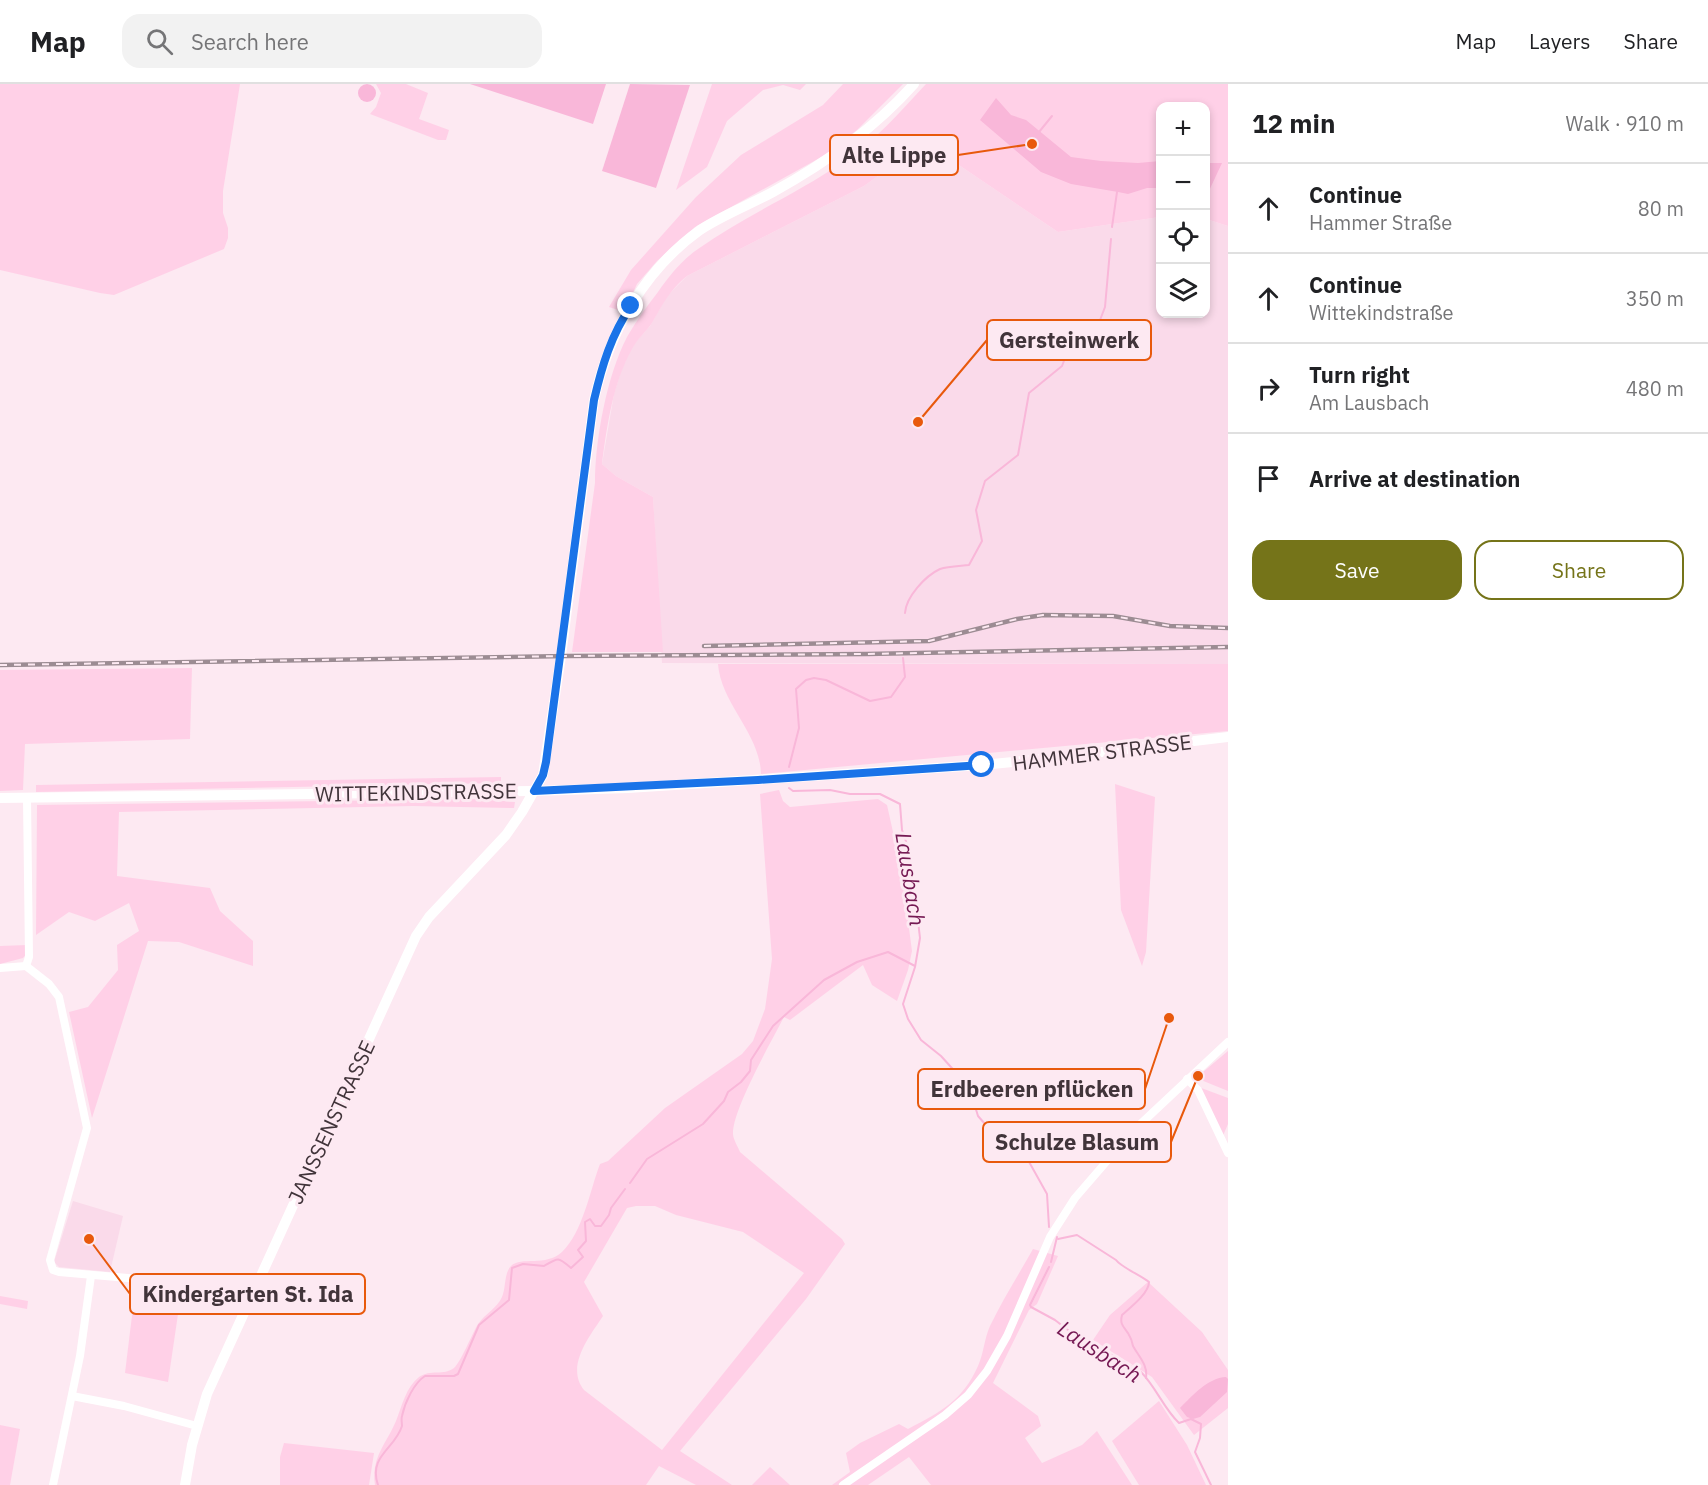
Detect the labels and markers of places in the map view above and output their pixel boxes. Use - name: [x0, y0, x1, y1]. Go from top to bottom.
- callout: Alte Lippe: [830, 135, 958, 175]
- callout: Gersteinwerk: [987, 320, 1151, 360]
- callout: Erdbeeren pflücken: [918, 1069, 1145, 1109]
- callout: Schulze Blasum: [983, 1122, 1171, 1162]
- callout: Kindergarten St. Ida: [130, 1274, 365, 1314]

